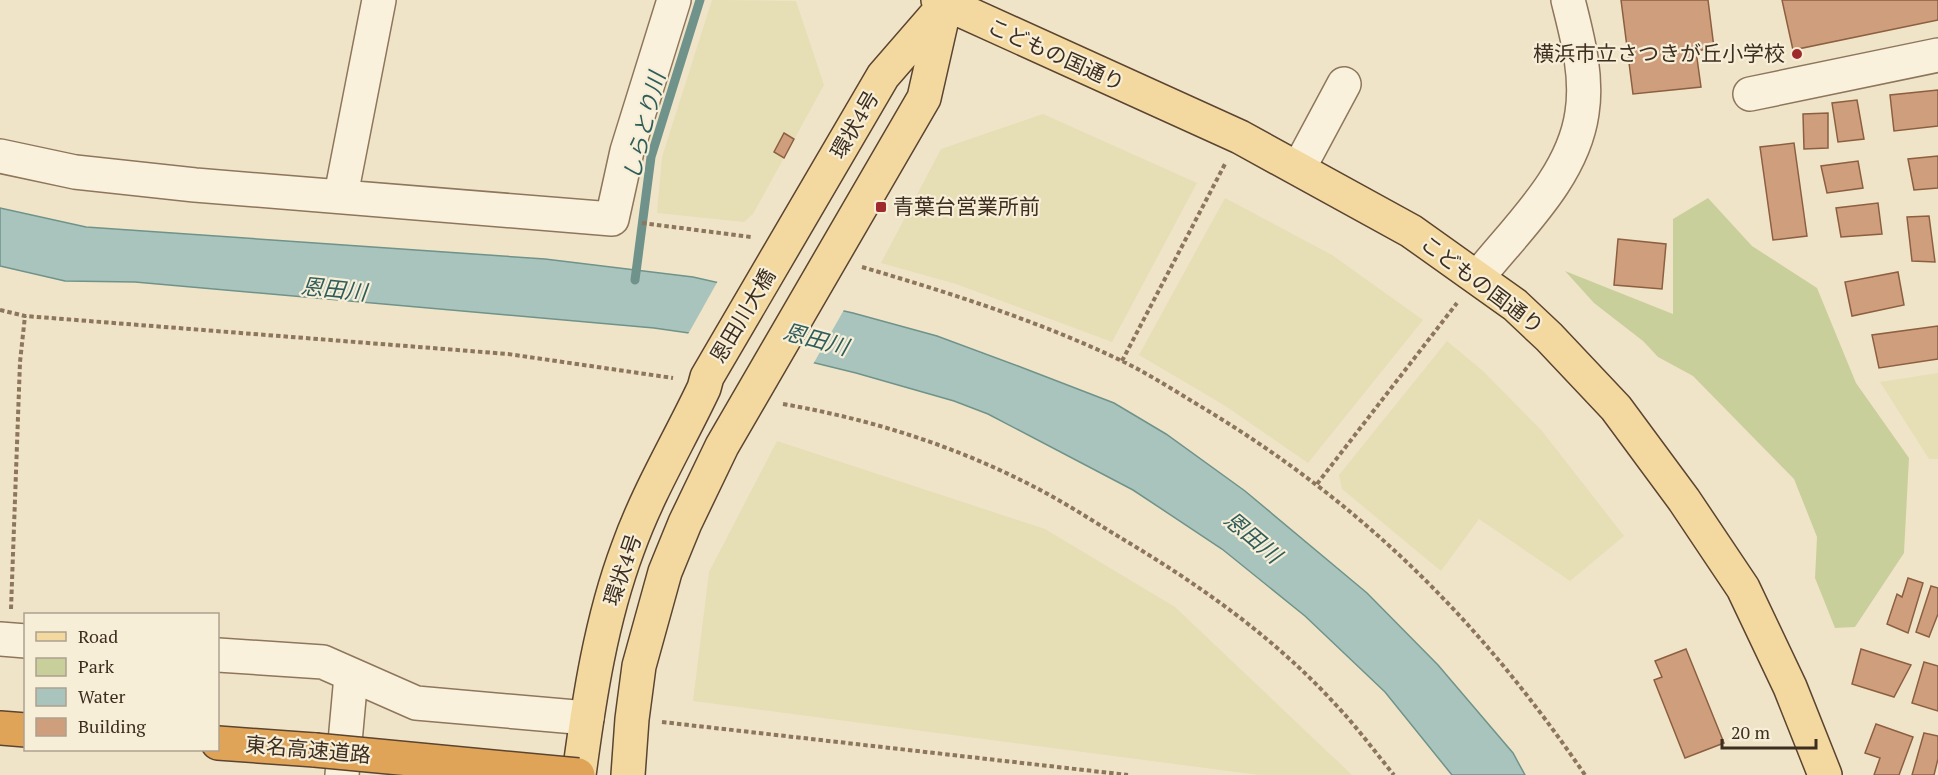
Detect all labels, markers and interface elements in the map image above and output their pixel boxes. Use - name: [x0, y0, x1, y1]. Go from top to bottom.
- street label: こどもの国通り: [984, 11, 1129, 97]
- place label: 横浜市立さつきが丘小学校: [1533, 39, 1785, 67]
- marker: 横浜市立さつきが丘小学校: [1790, 47, 1804, 61]
- water label: しらとり川: [616, 67, 671, 183]
- street label: 環状4号: [823, 85, 885, 164]
- place label: 青葉台営業所前: [893, 192, 1040, 220]
- marker: 青葉台営業所前: [874, 200, 888, 214]
- street label: こどもの国通り: [1415, 229, 1550, 340]
- street label: 恩田川大橋: [703, 263, 781, 368]
- water label: 恩田川: [300, 271, 370, 307]
- water label: 恩田川: [780, 316, 854, 362]
- water label: 恩田川: [1219, 504, 1289, 570]
- street label: 環状4号: [597, 530, 647, 609]
- legend: [24, 613, 219, 751]
- text: Road: [78, 624, 118, 648]
- text: Park: [78, 654, 115, 678]
- text: Water: [78, 684, 125, 708]
- scale bar: [1722, 712, 1816, 750]
- text: Building: [78, 714, 146, 738]
- text: 20 m: [1731, 720, 1771, 744]
- street label: 東名高速道路: [244, 730, 372, 768]

